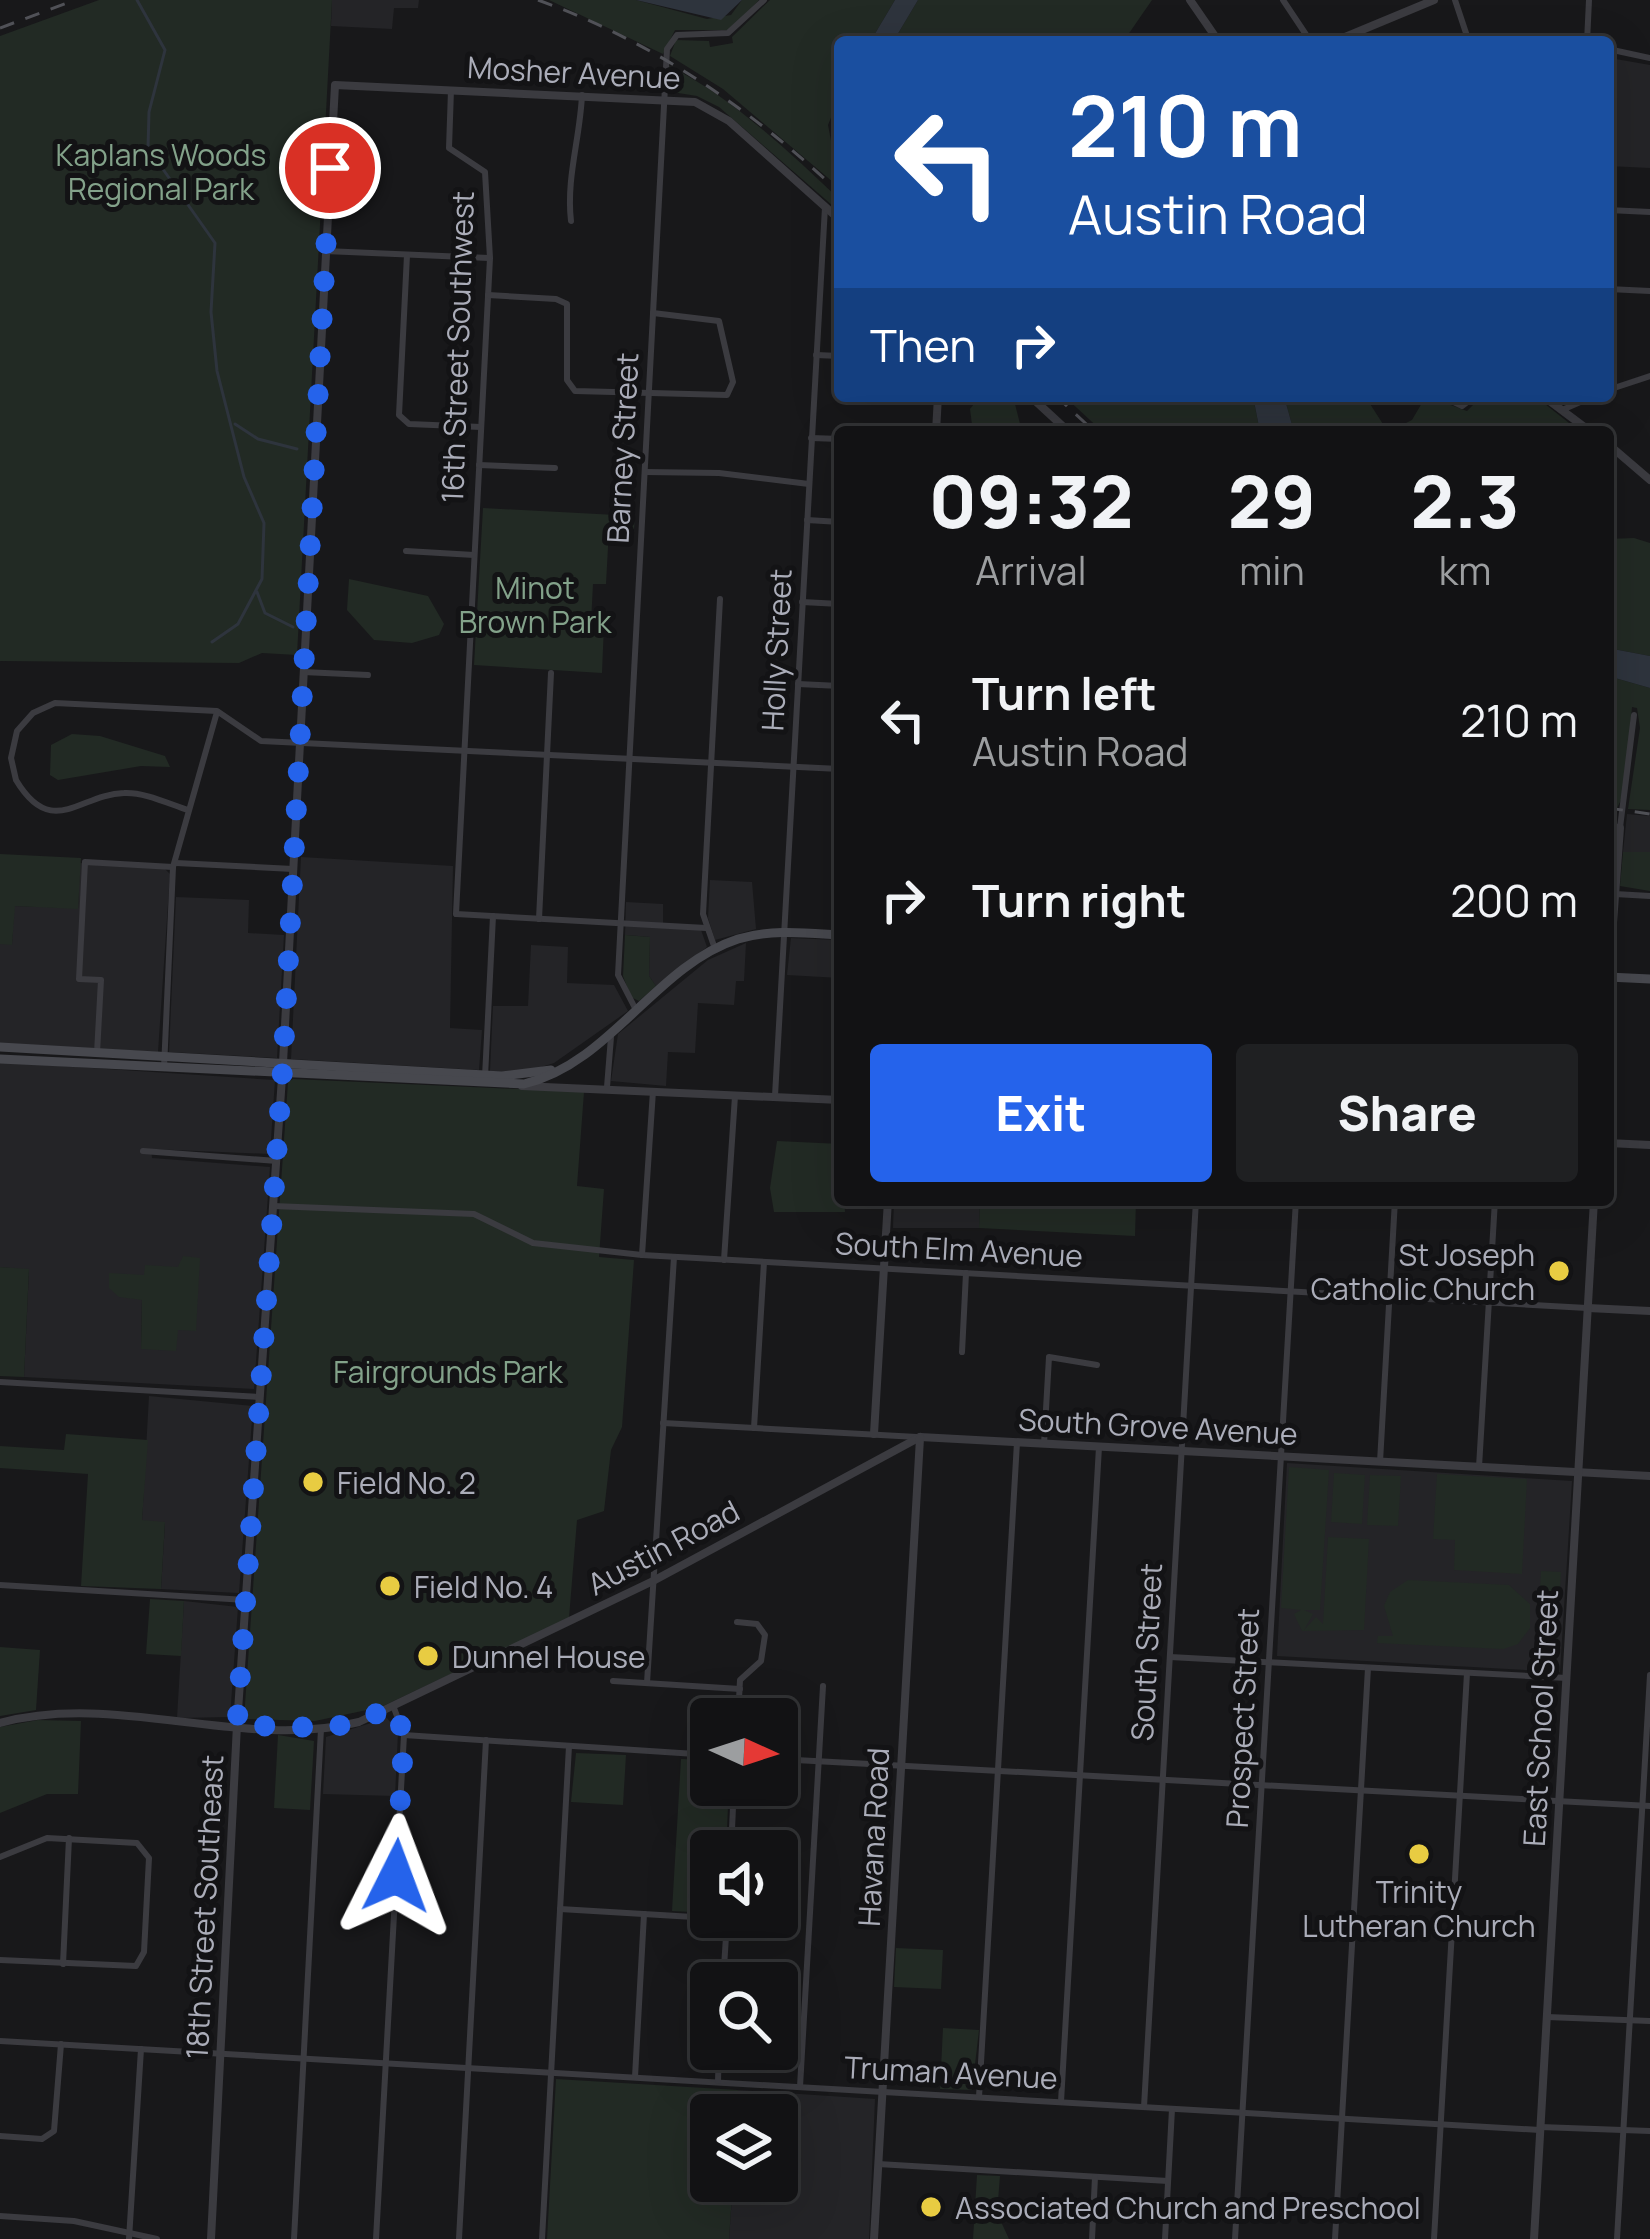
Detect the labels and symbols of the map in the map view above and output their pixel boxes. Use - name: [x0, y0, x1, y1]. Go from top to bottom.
- street label: Mosher Avenue: [466, 46, 682, 98]
- pin: [279, 117, 381, 219]
- park label: Kaplans Woods Regional Park: [56, 134, 266, 209]
- street label: 16th Street Southwest: [431, 190, 483, 504]
- street label: Barney Street: [597, 352, 647, 544]
- park label: Minot Brown Park: [459, 567, 612, 642]
- street label: Holly Street: [751, 568, 801, 732]
- street label: South Elm Avenue: [834, 1222, 1084, 1276]
- place label: St Joseph Catholic Church: [1311, 1234, 1535, 1309]
- marker: St Joseph Catholic Church: [1546, 1258, 1572, 1284]
- park label: Fairgrounds Park: [333, 1351, 564, 1392]
- street label: South Grove Avenue: [1017, 1398, 1299, 1454]
- place label: Field No. 2: [337, 1462, 476, 1503]
- marker: Field No. 2: [300, 1469, 326, 1495]
- street label: Austin Road: [580, 1490, 746, 1604]
- street label: South Street: [1121, 1562, 1171, 1742]
- place label: Field No. 4: [414, 1566, 553, 1607]
- marker: Field No. 4: [377, 1573, 403, 1599]
- street label: East School Street: [1513, 1589, 1567, 1847]
- street label: Prospect Street: [1216, 1607, 1268, 1829]
- place label: Dunnel House: [452, 1636, 645, 1677]
- marker: Dunnel House: [415, 1643, 441, 1669]
- north arrow: [690, 1698, 798, 1806]
- street label: Havana Road: [848, 1746, 898, 1928]
- street label: 18th Street Southeast: [176, 1754, 232, 2060]
- position arrow: [333, 1813, 459, 1939]
- marker: Trinity Lutheran Church: [1406, 1841, 1432, 1867]
- place label: Trinity Lutheran Church: [1302, 1871, 1536, 1946]
- street label: Truman Avenue: [843, 2046, 1059, 2098]
- place label: Associated Church and Preschool: [955, 2187, 1421, 2228]
- marker: Associated Church and Preschool: [918, 2194, 944, 2220]

